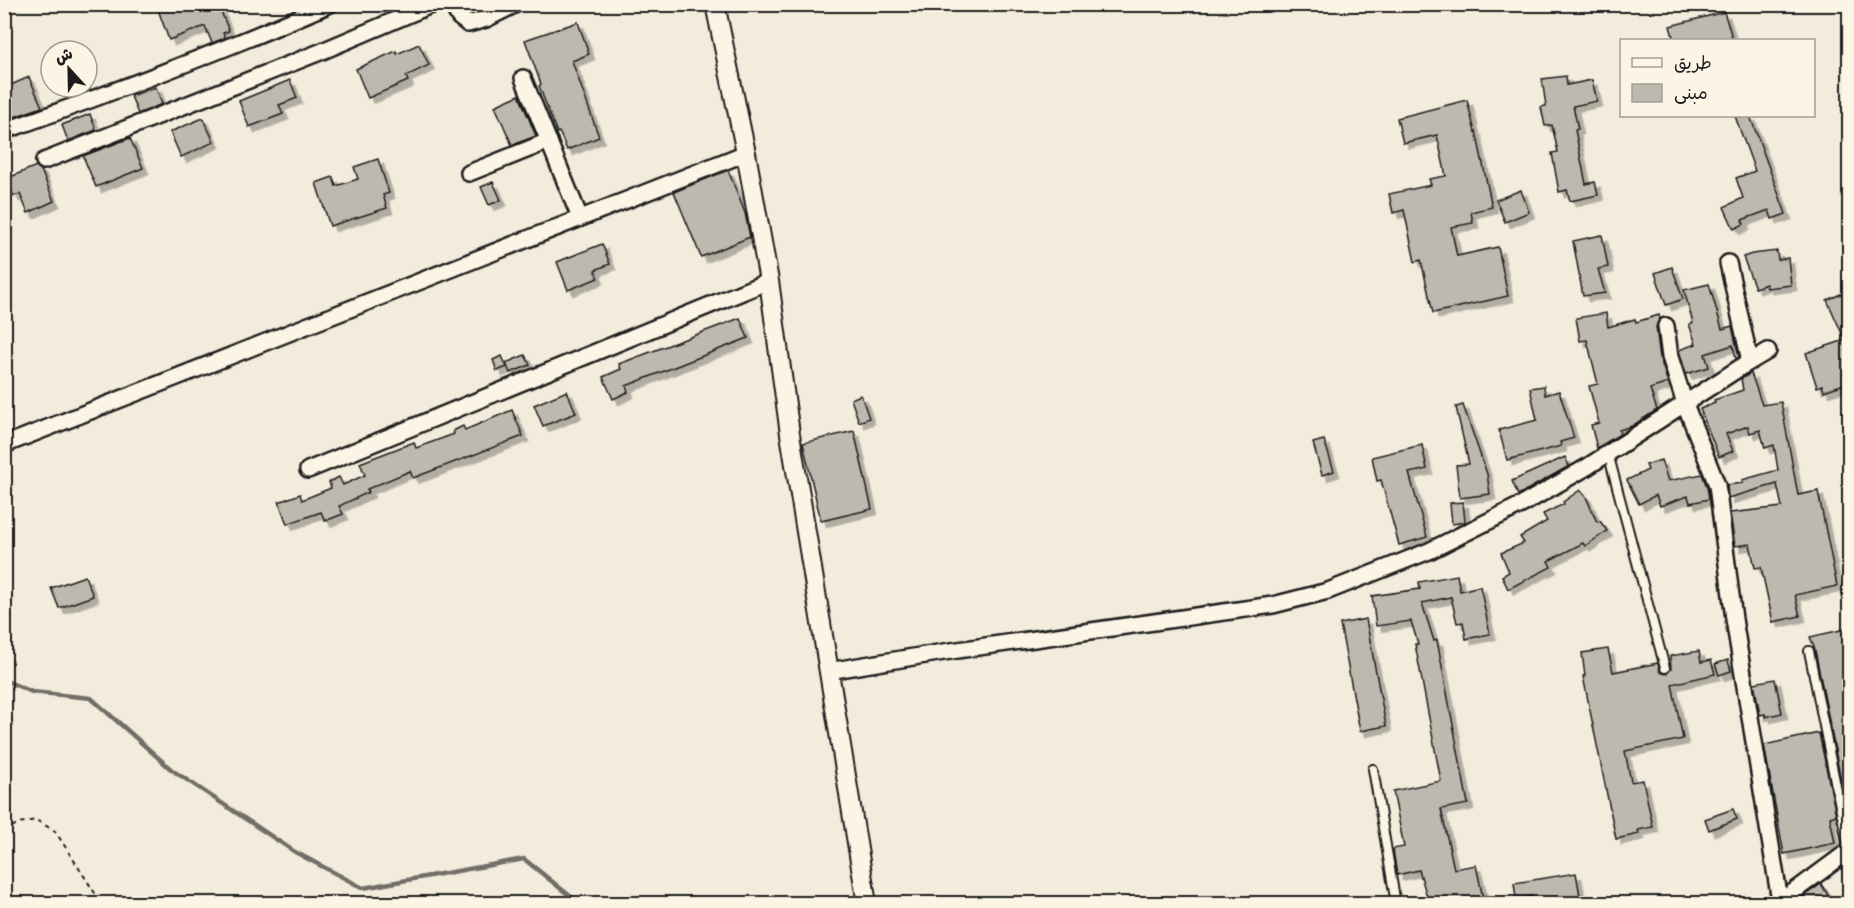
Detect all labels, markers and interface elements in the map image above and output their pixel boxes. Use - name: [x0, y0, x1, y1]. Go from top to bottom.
- north arrow: [39, 39, 99, 99]
- legend: [1620, 39, 1815, 117]
- text: ش: [52, 44, 76, 69]
- text: طريق: [1674, 53, 1712, 74]
- text: مبنى: [1674, 83, 1708, 104]

